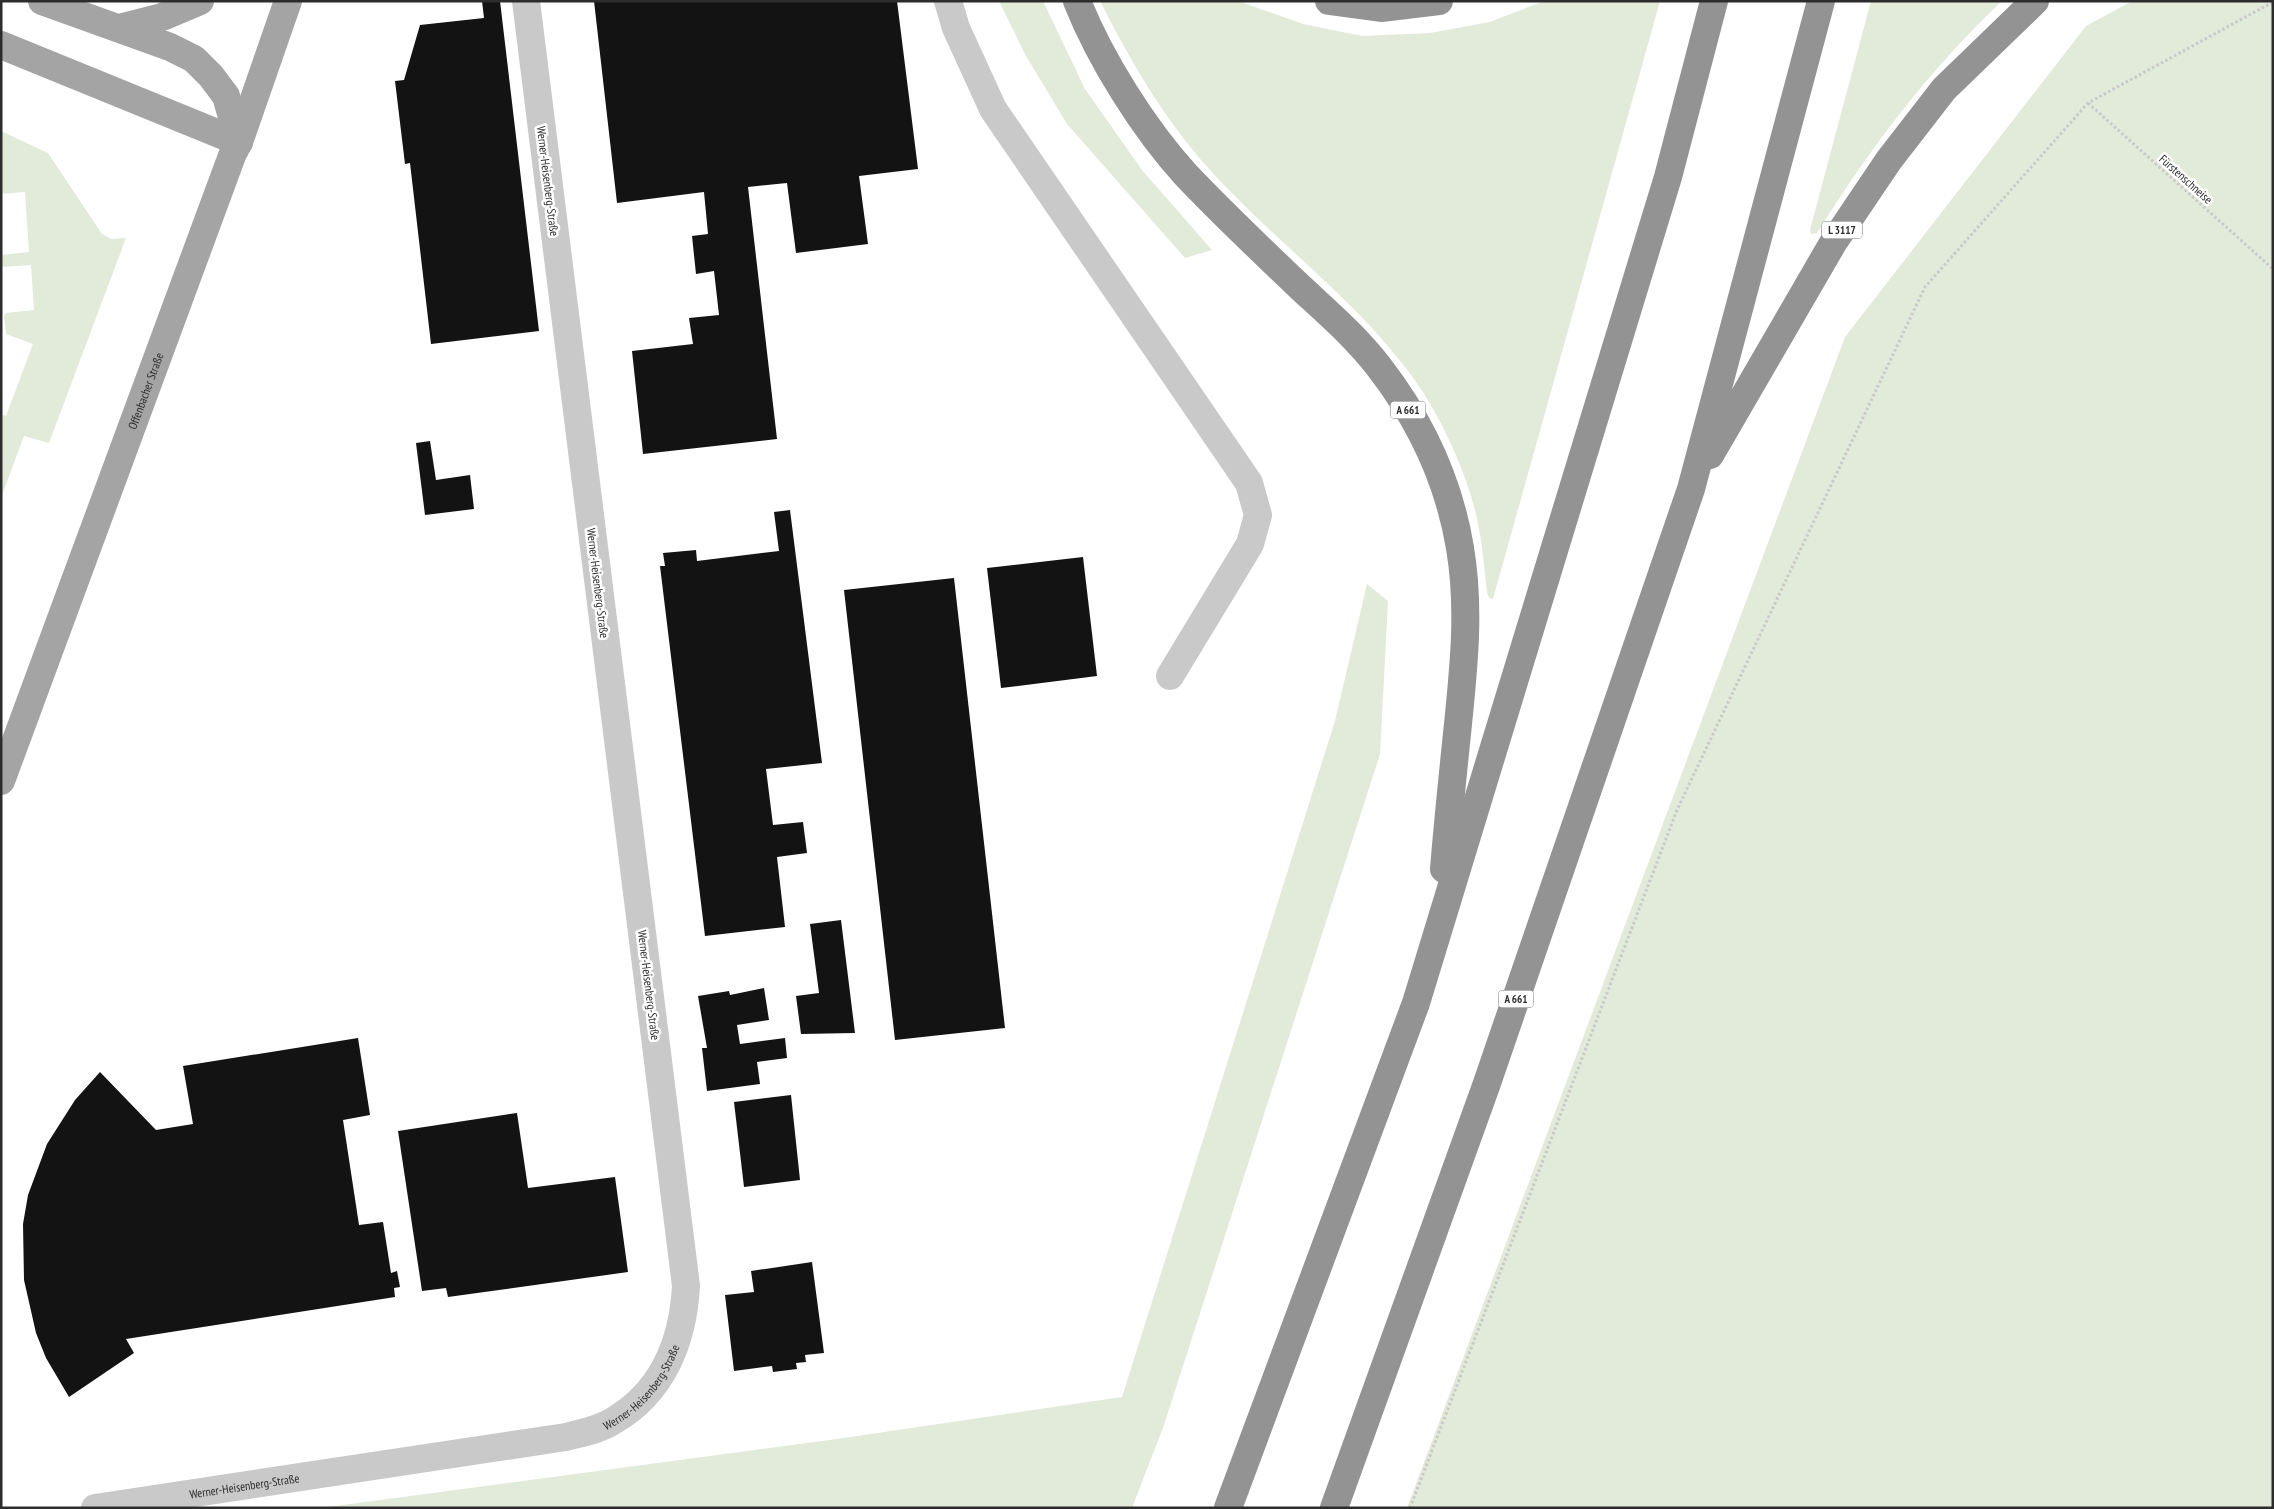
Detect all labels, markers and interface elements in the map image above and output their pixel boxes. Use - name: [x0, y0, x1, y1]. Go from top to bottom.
- street label: Werner-Heisenberg-Straße: [534, 125, 562, 237]
- street label: Fürstenschneise: [2156, 151, 2216, 207]
- road number: L 3117: [1822, 222, 1862, 238]
- street label: Offenbacher Straße: [124, 350, 166, 431]
- road number: A 661: [1390, 402, 1426, 418]
- street label: Werner-Heisenberg-Straße: [584, 527, 612, 639]
- street label: Werner-Heisenberg-Straße: [635, 929, 663, 1041]
- road number: A 661: [1498, 991, 1534, 1008]
- street label: Werner-Heisenberg-Straße: [600, 1342, 682, 1433]
- street label: Werner-Heisenberg-Straße: [188, 1470, 300, 1501]

